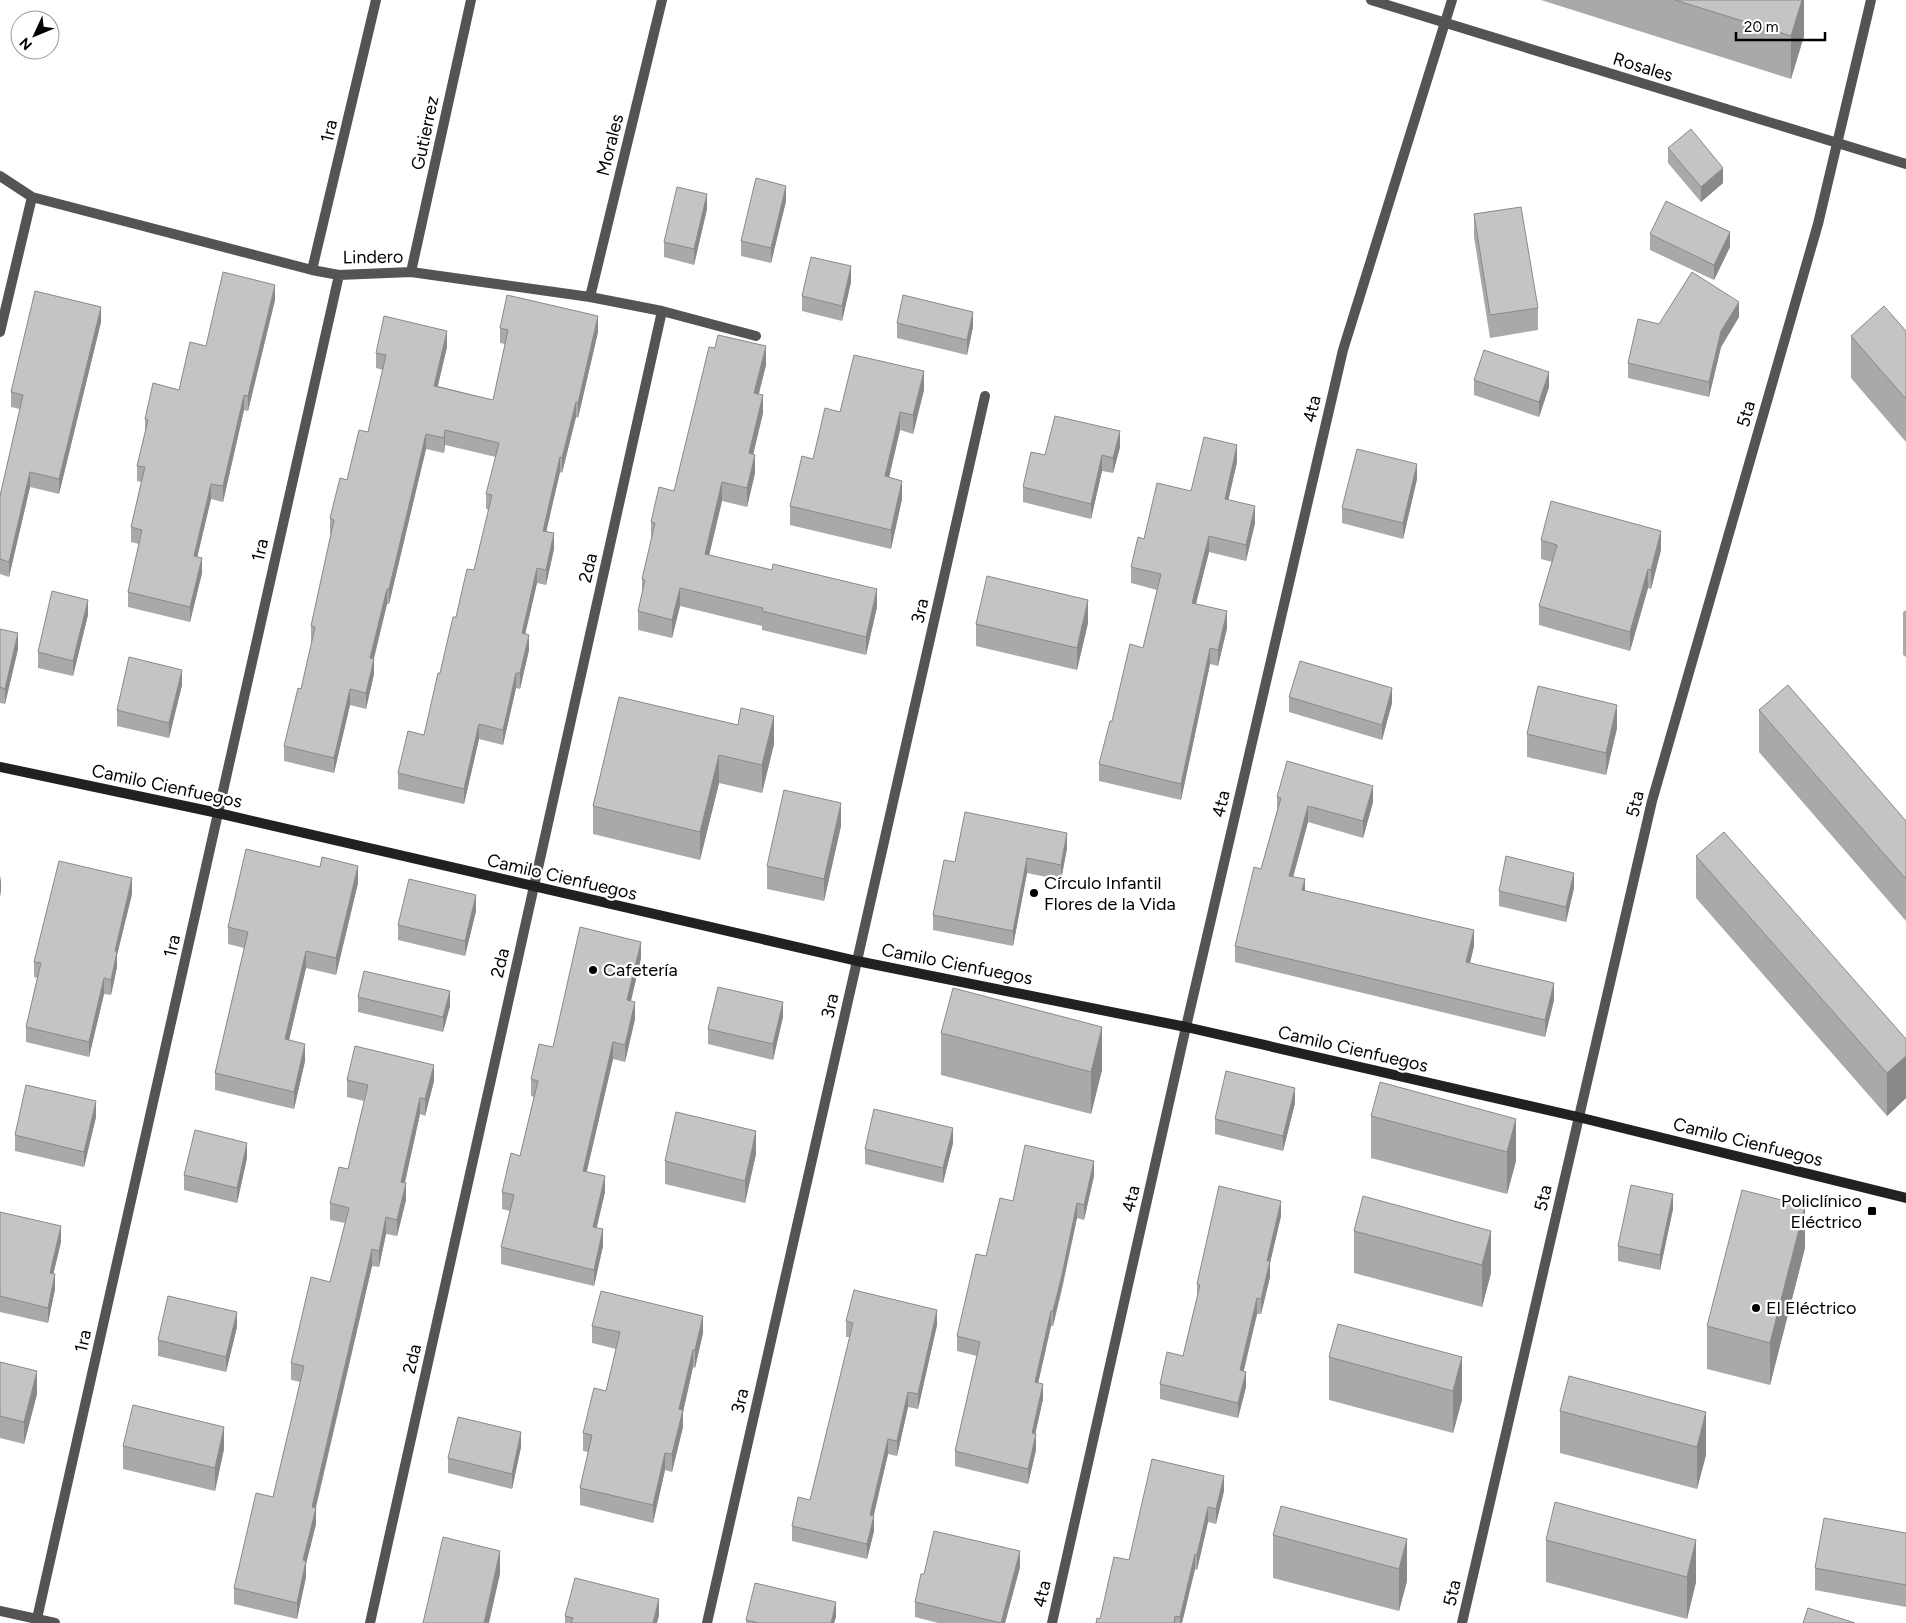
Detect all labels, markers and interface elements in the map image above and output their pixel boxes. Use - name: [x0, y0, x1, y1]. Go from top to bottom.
- north arrow: [10, 10, 60, 60]
- scale bar: [1736, 10, 1825, 42]
- text: 20 m: [1744, 18, 1778, 36]
- text: N: [16, 34, 36, 53]
- street label: Rosales: [1610, 47, 1676, 87]
- street label: Gutierrez: [406, 94, 444, 172]
- street label: Morales: [592, 112, 628, 178]
- street label: 1ra: [316, 117, 342, 145]
- street label: Lindero: [343, 245, 403, 269]
- street label: 4ta: [1298, 393, 1326, 425]
- street label: 5ta: [1732, 398, 1760, 430]
- street label: 1ra: [247, 536, 273, 564]
- street label: 2da: [574, 551, 602, 585]
- street label: 3ra: [906, 596, 934, 626]
- street label: Camilo Cienfuegos: [90, 759, 244, 813]
- street label: 4ta: [1207, 788, 1235, 820]
- street label: 5ta: [1621, 789, 1649, 819]
- street label: Camilo Cienfuegos: [485, 849, 639, 905]
- place label: Círculo Infantil Flores de la Vida: [1044, 872, 1176, 915]
- marker: Círculo Infantil Flores de la Vida: [1028, 887, 1040, 899]
- street label: 1ra: [159, 932, 185, 960]
- street label: Camilo Cienfuegos: [880, 939, 1034, 989]
- street label: 2da: [486, 946, 514, 980]
- place label: Cafetería: [603, 959, 678, 981]
- marker: Cafetería: [587, 964, 599, 976]
- street label: 3ra: [816, 991, 844, 1021]
- street label: Camilo Cienfuegos: [1276, 1021, 1430, 1077]
- street label: Camilo Cienfuegos: [1671, 1113, 1825, 1171]
- street label: 4ta: [1117, 1183, 1145, 1215]
- street label: 5ta: [1529, 1183, 1557, 1213]
- place label: Policlínico Eléctrico: [1781, 1190, 1862, 1233]
- marker: Policlínico Eléctrico: [1866, 1205, 1878, 1217]
- place label: El Eléctrico: [1766, 1297, 1857, 1319]
- marker: El Eléctrico: [1750, 1302, 1762, 1314]
- street label: 1ra: [70, 1327, 96, 1355]
- street label: 2da: [398, 1342, 426, 1376]
- street label: 3ra: [726, 1386, 754, 1416]
- street label: 4ta: [1028, 1578, 1056, 1610]
- street label: 5ta: [1438, 1578, 1466, 1608]

